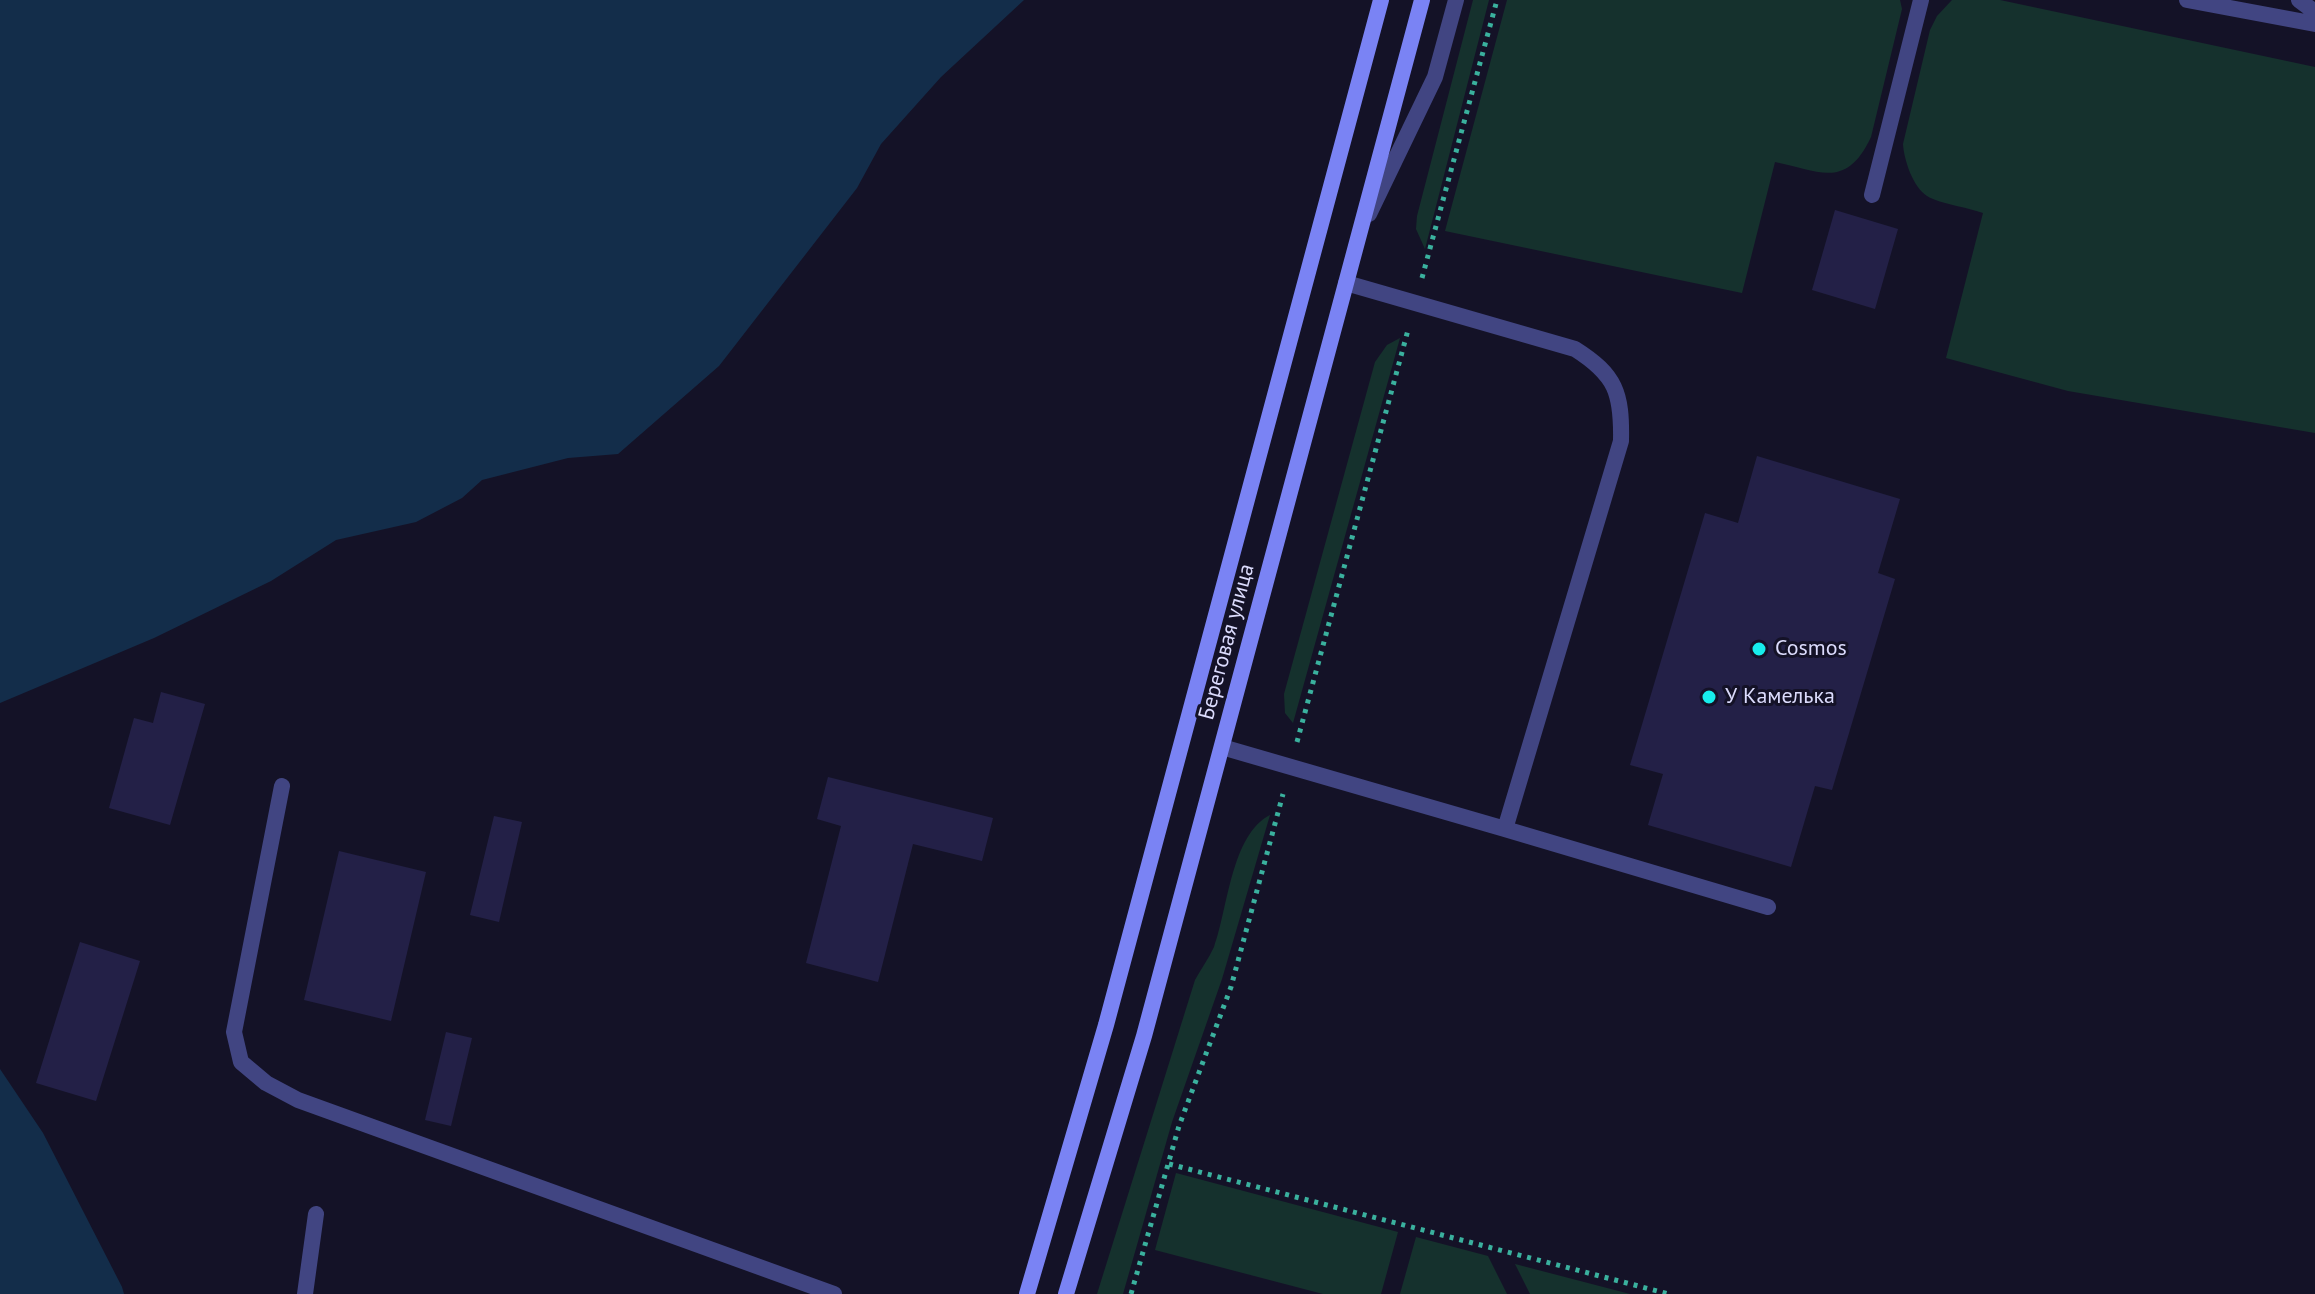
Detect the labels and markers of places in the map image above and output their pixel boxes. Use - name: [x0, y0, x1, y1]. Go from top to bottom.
- place label: Cosmos: [1775, 636, 1847, 662]
- marker: Cosmos: [1750, 640, 1768, 658]
- place label: У Камелька: [1725, 684, 1835, 710]
- marker: У Камелька: [1700, 688, 1718, 706]

